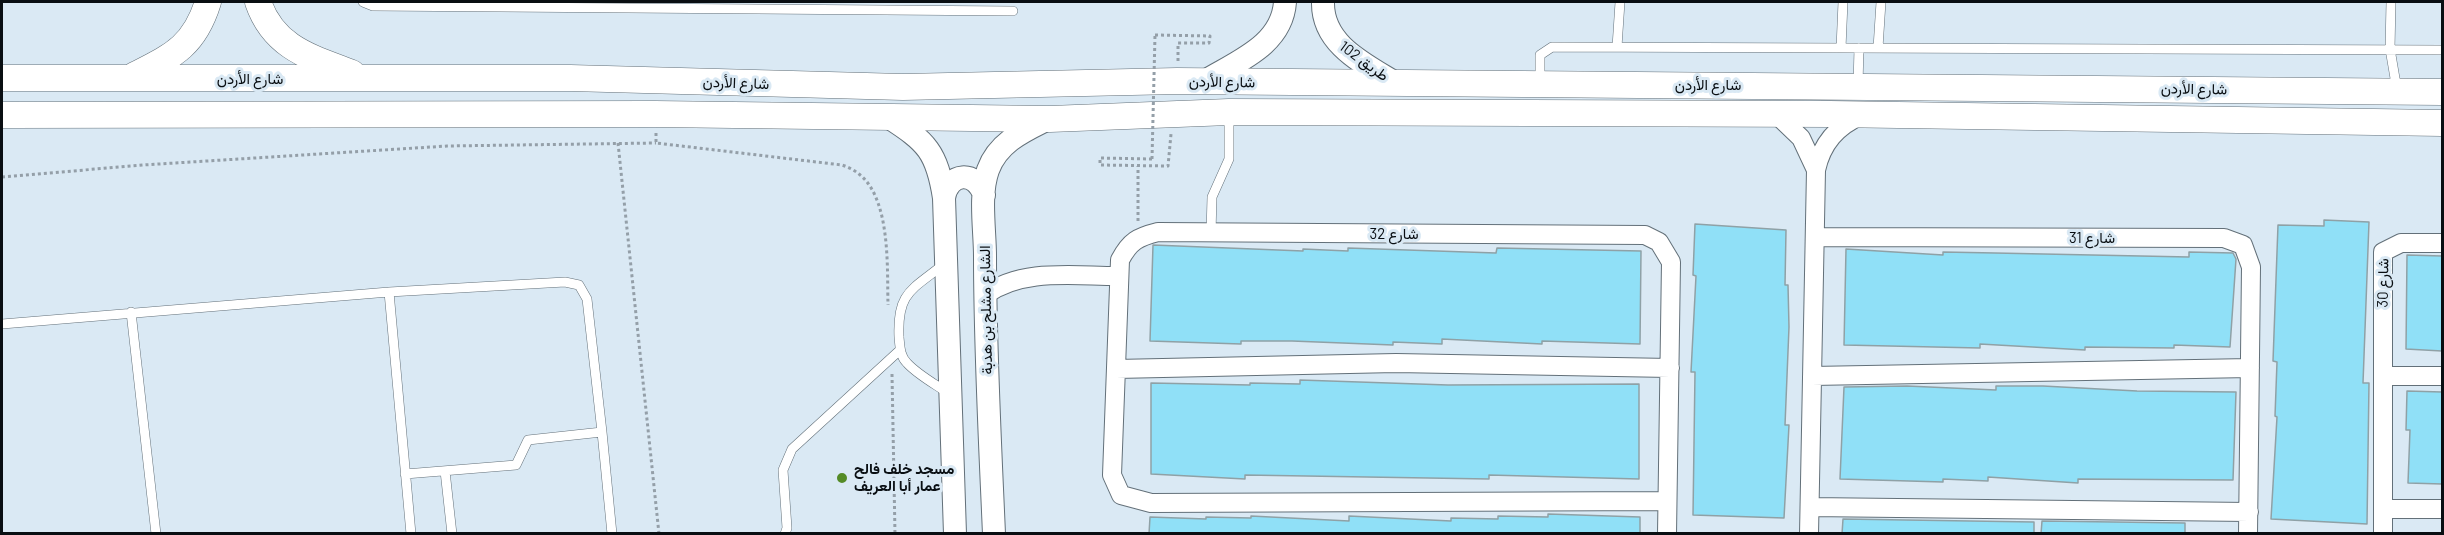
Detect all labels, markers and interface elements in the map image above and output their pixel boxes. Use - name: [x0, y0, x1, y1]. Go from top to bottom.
- street label: طريق 102: [1336, 37, 1392, 85]
- street label: شارع الأردن: [217, 70, 283, 88]
- street label: شارع الأردن: [1189, 72, 1255, 92]
- street label: شارع الأردن: [702, 73, 770, 93]
- street label: شارع الأردن: [1675, 76, 1741, 94]
- street label: شارع الأردن: [2161, 79, 2227, 99]
- street label: شارع 32: [1370, 225, 1418, 243]
- street label: شارع 31: [2069, 229, 2115, 247]
- street label: الشارع مشلح بن هدبة: [976, 245, 996, 375]
- street label: شارع 30: [2374, 258, 2392, 308]
- place label: مسجد خلف فالح عمار أبا العريف: [854, 460, 954, 495]
- marker: مسجد خلف فالح عمار أبا العريف: [835, 471, 849, 485]

